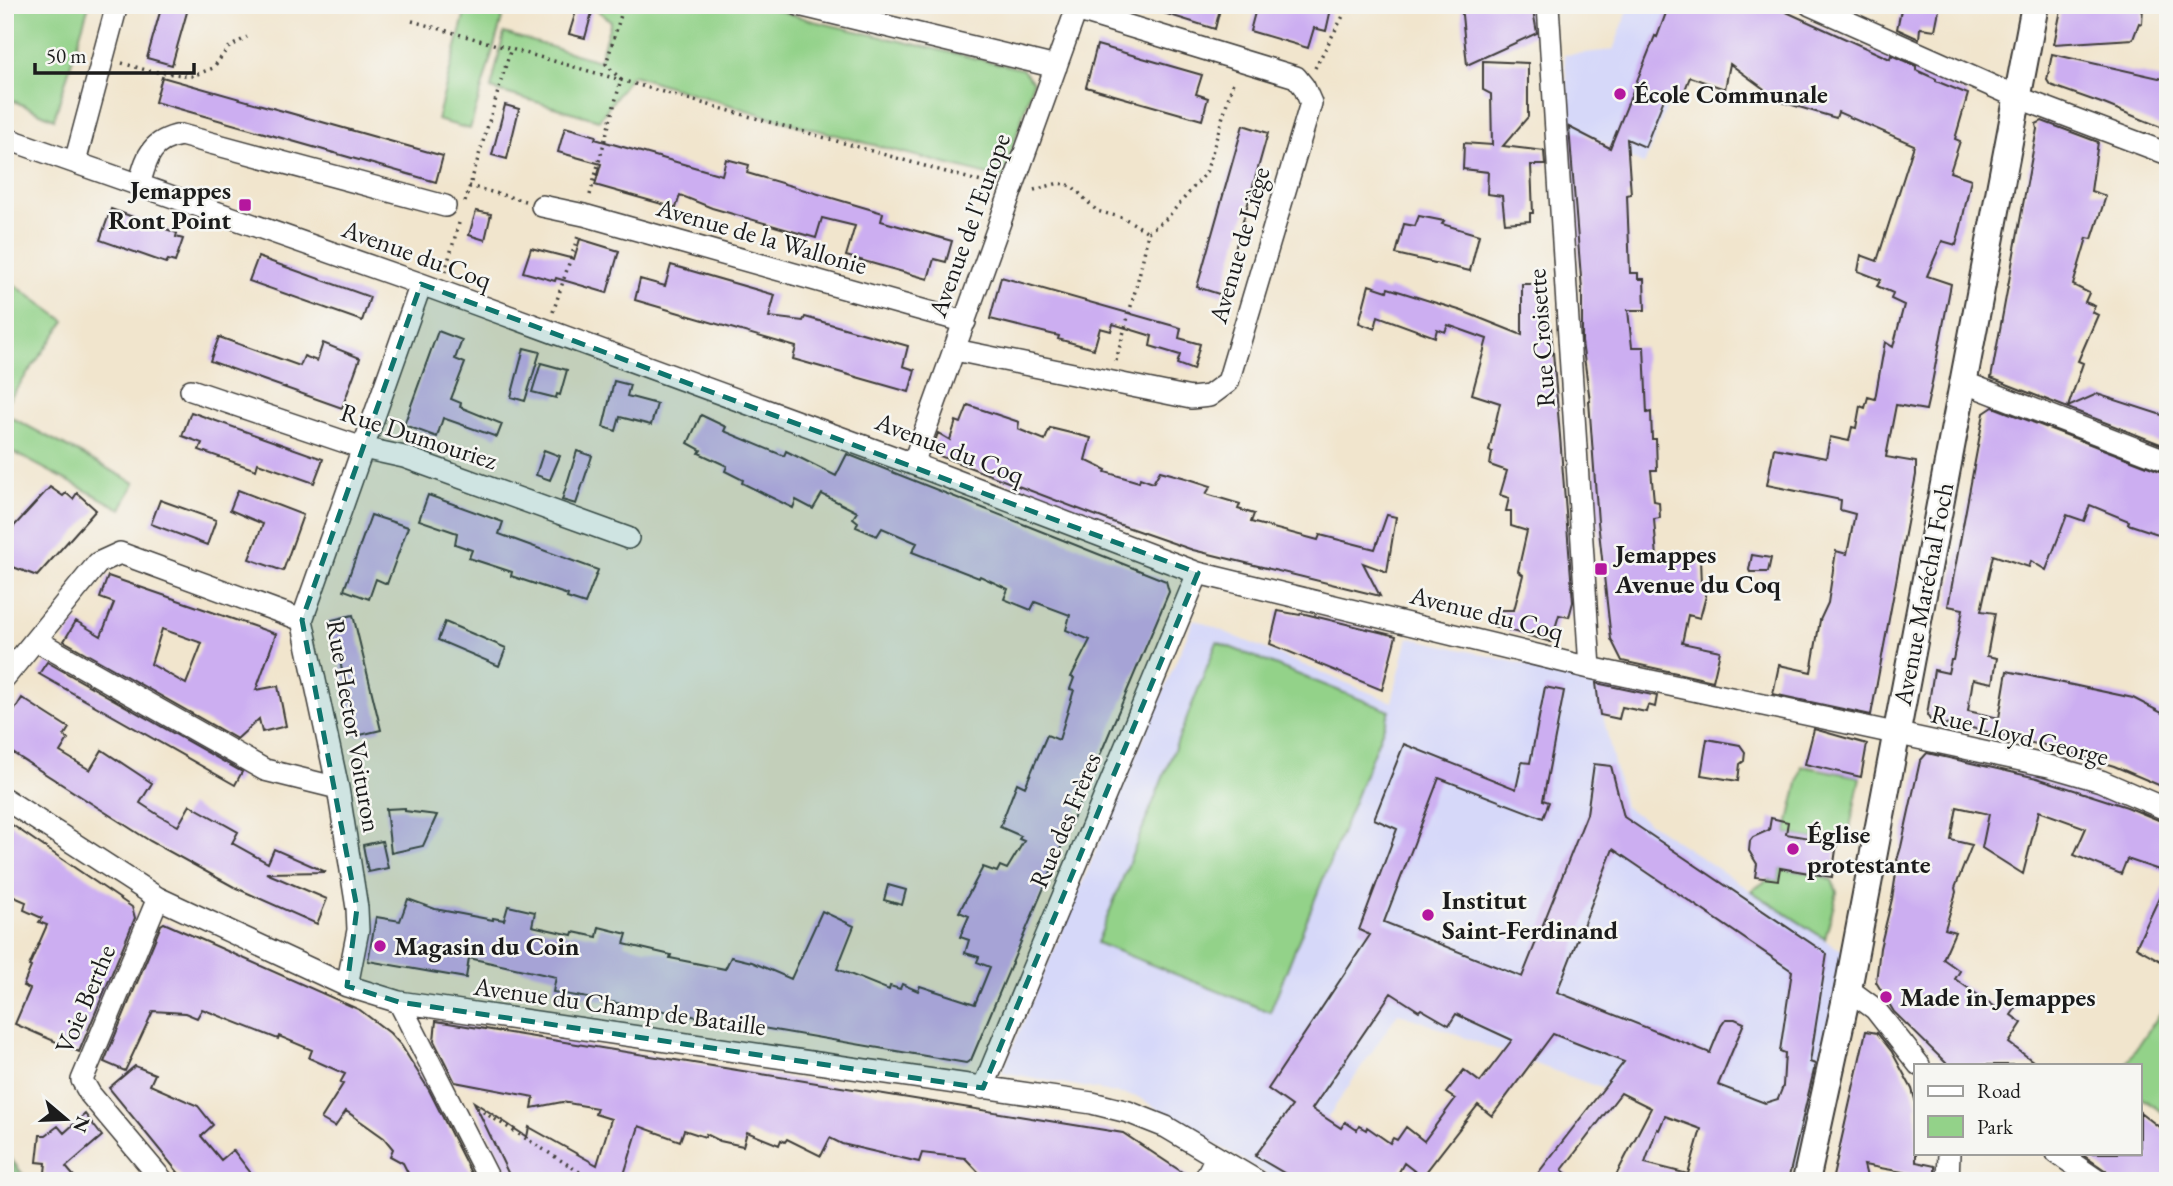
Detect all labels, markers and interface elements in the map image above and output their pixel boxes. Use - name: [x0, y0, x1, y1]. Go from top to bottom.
- scale bar: [35, 32, 194, 76]
- text: 50 m: [46, 42, 87, 69]
- place label: École Communale: [1634, 77, 1828, 111]
- marker: École Communale: [1612, 86, 1628, 102]
- street label: Avenue de l'Europe: [920, 128, 1018, 323]
- street label: Avenue de Liège: [1200, 163, 1278, 328]
- place label: Jemappes Ront Point: [108, 173, 231, 237]
- street label: Avenue de la Wallonie: [652, 189, 871, 282]
- marker: Jemappes Ront Point: [237, 197, 253, 213]
- street label: Avenue du Coq: [337, 211, 497, 297]
- street label: Rue Croisette: [1519, 267, 1563, 409]
- street label: Rue Dumouriez: [336, 395, 502, 477]
- street label: Avenue du Coq: [870, 404, 1030, 492]
- street label: Avenue Maréchal Foch: [1884, 479, 1961, 710]
- place label: Jemappes Avenue du Coq: [1612, 537, 1781, 601]
- marker: Jemappes Avenue du Coq: [1593, 561, 1609, 577]
- street label: Avenue du Coq: [1406, 577, 1568, 649]
- street label: Rue Hector Voituron: [319, 617, 389, 835]
- street label: Rue Lloyd George: [1928, 696, 2112, 774]
- street label: Rue des Frères: [1021, 747, 1109, 893]
- place label: Église protestante: [1807, 817, 1931, 881]
- marker: Église protestante: [1785, 841, 1801, 857]
- place label: Institut Saint-Ferdinand: [1442, 883, 1619, 947]
- marker: Institut Saint-Ferdinand: [1420, 907, 1436, 923]
- place label: Magasin du Coin: [394, 929, 580, 963]
- marker: Magasin du Coin: [372, 938, 388, 954]
- street label: Voie Berthe: [47, 939, 123, 1059]
- street label: Avenue du Champ de Bataille: [471, 969, 768, 1043]
- place label: Made in Jemappes: [1900, 980, 2096, 1014]
- marker: Made in Jemappes: [1878, 989, 1894, 1005]
- legend: [1914, 1064, 2142, 1154]
- text: Road: [1977, 1077, 2021, 1104]
- north arrow: [32, 1084, 102, 1154]
- text: N: [67, 1113, 96, 1136]
- text: Park: [1977, 1113, 2014, 1140]

